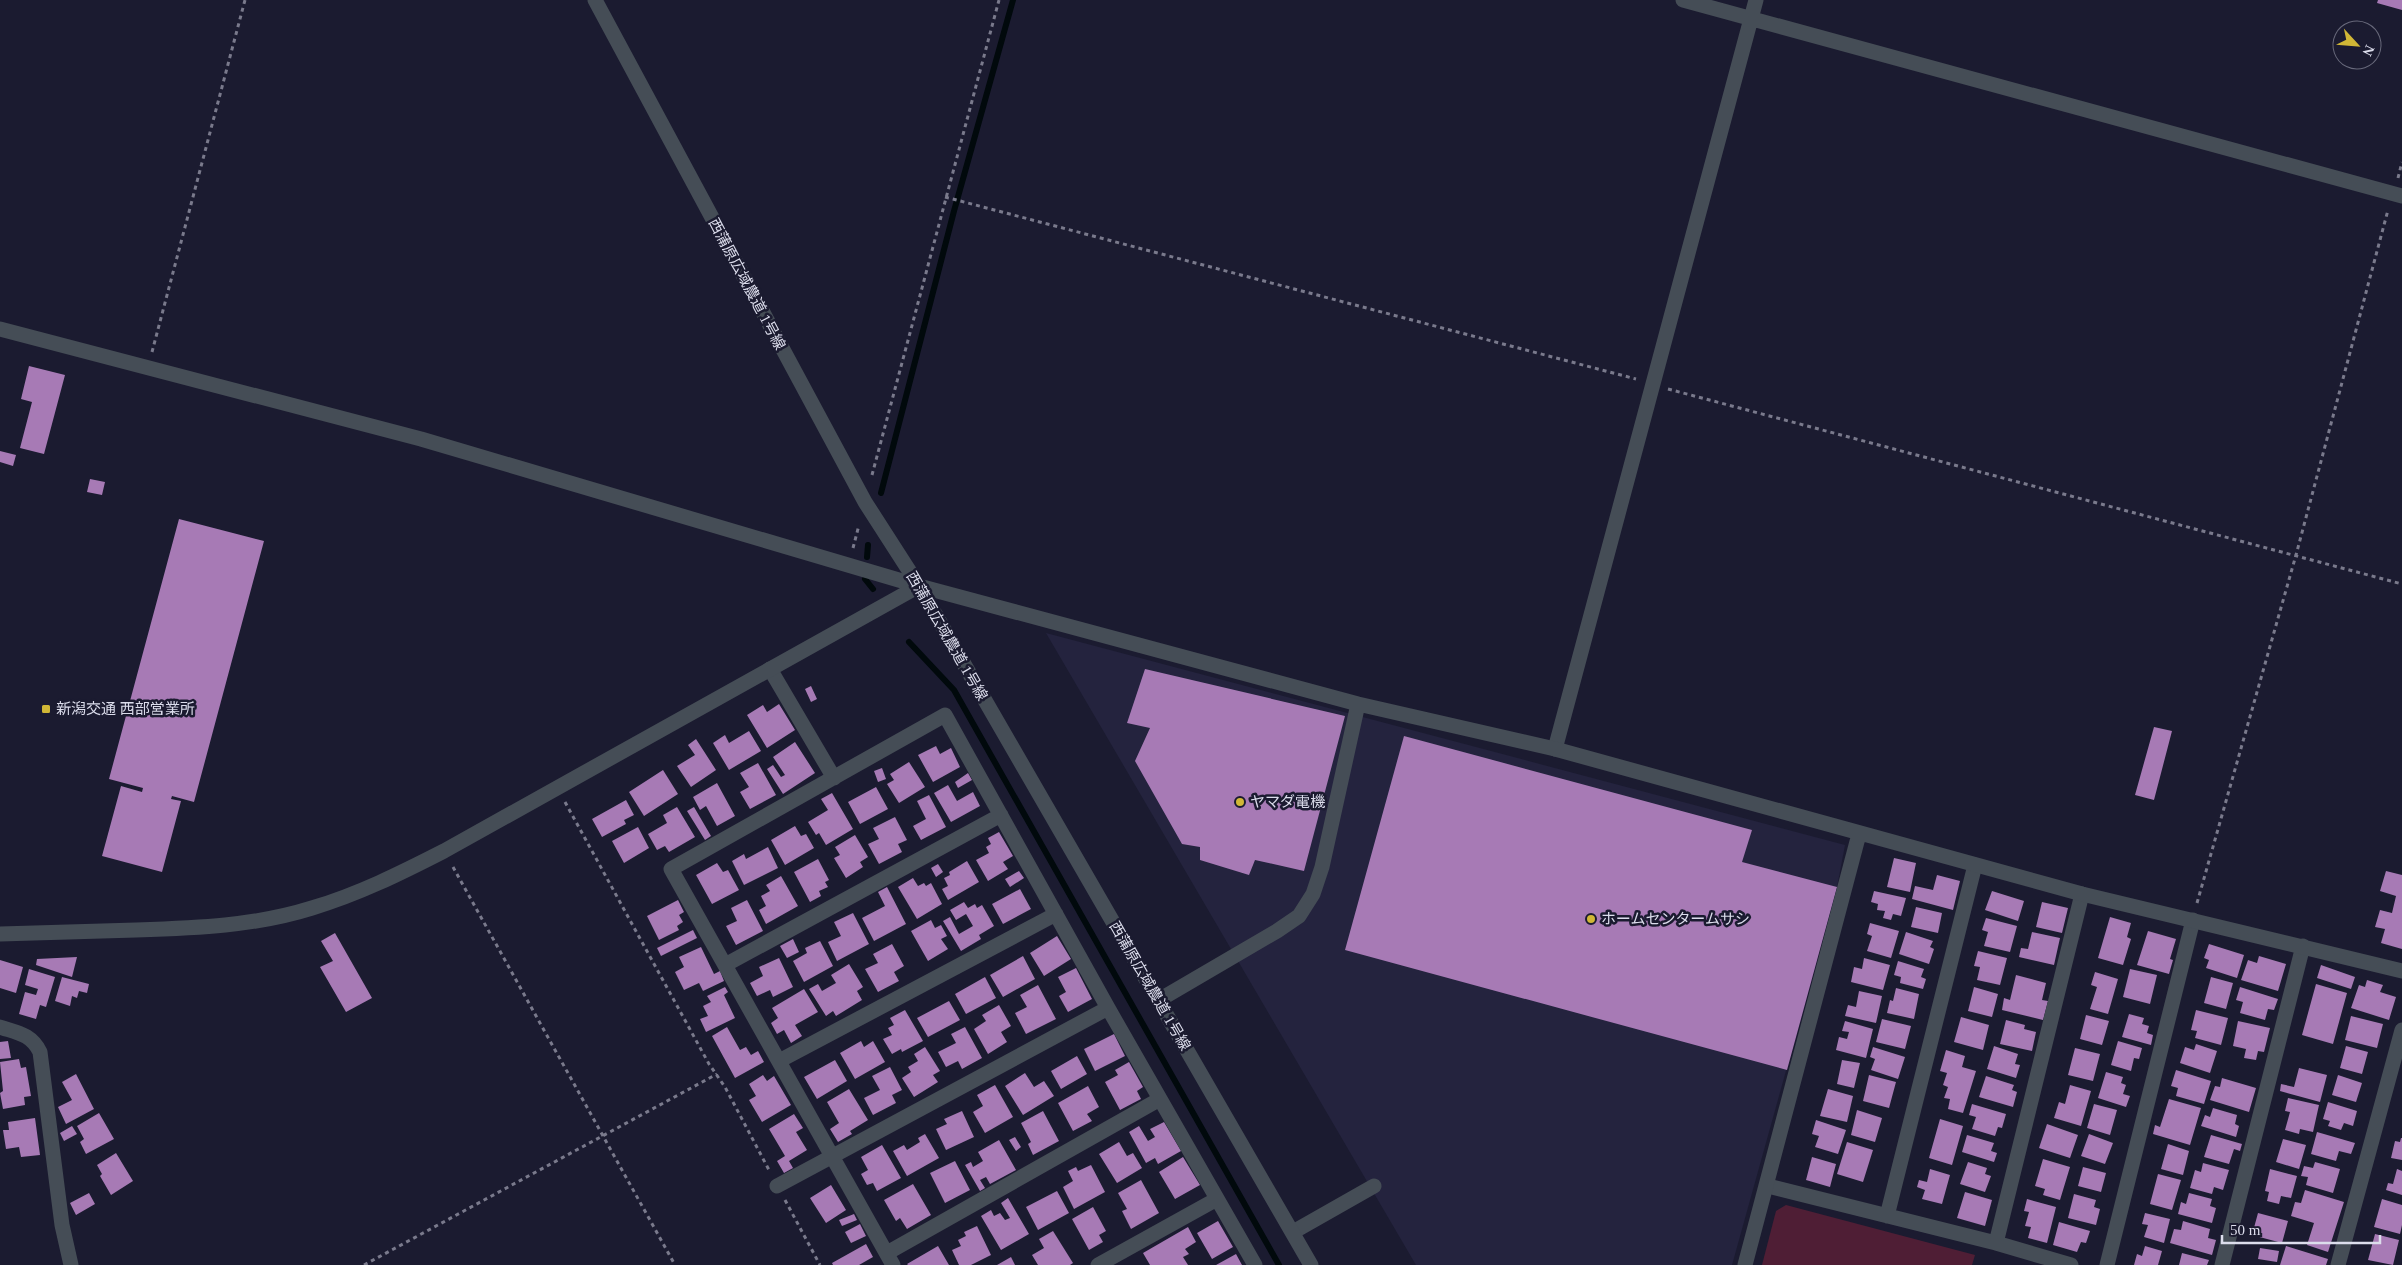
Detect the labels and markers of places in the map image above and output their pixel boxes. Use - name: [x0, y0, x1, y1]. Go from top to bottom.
- place label: 新潟交通 西部営業所: [56, 701, 195, 717]
- marker: 新潟交通 西部営業所: [40, 703, 52, 715]
- place label: ヤマダ電機: [1250, 793, 1325, 810]
- marker: ヤマダ電機: [1234, 796, 1246, 808]
- place label: ホームセンタームサシ: [1601, 911, 1750, 927]
- marker: ホームセンタームサシ: [1585, 913, 1597, 925]

